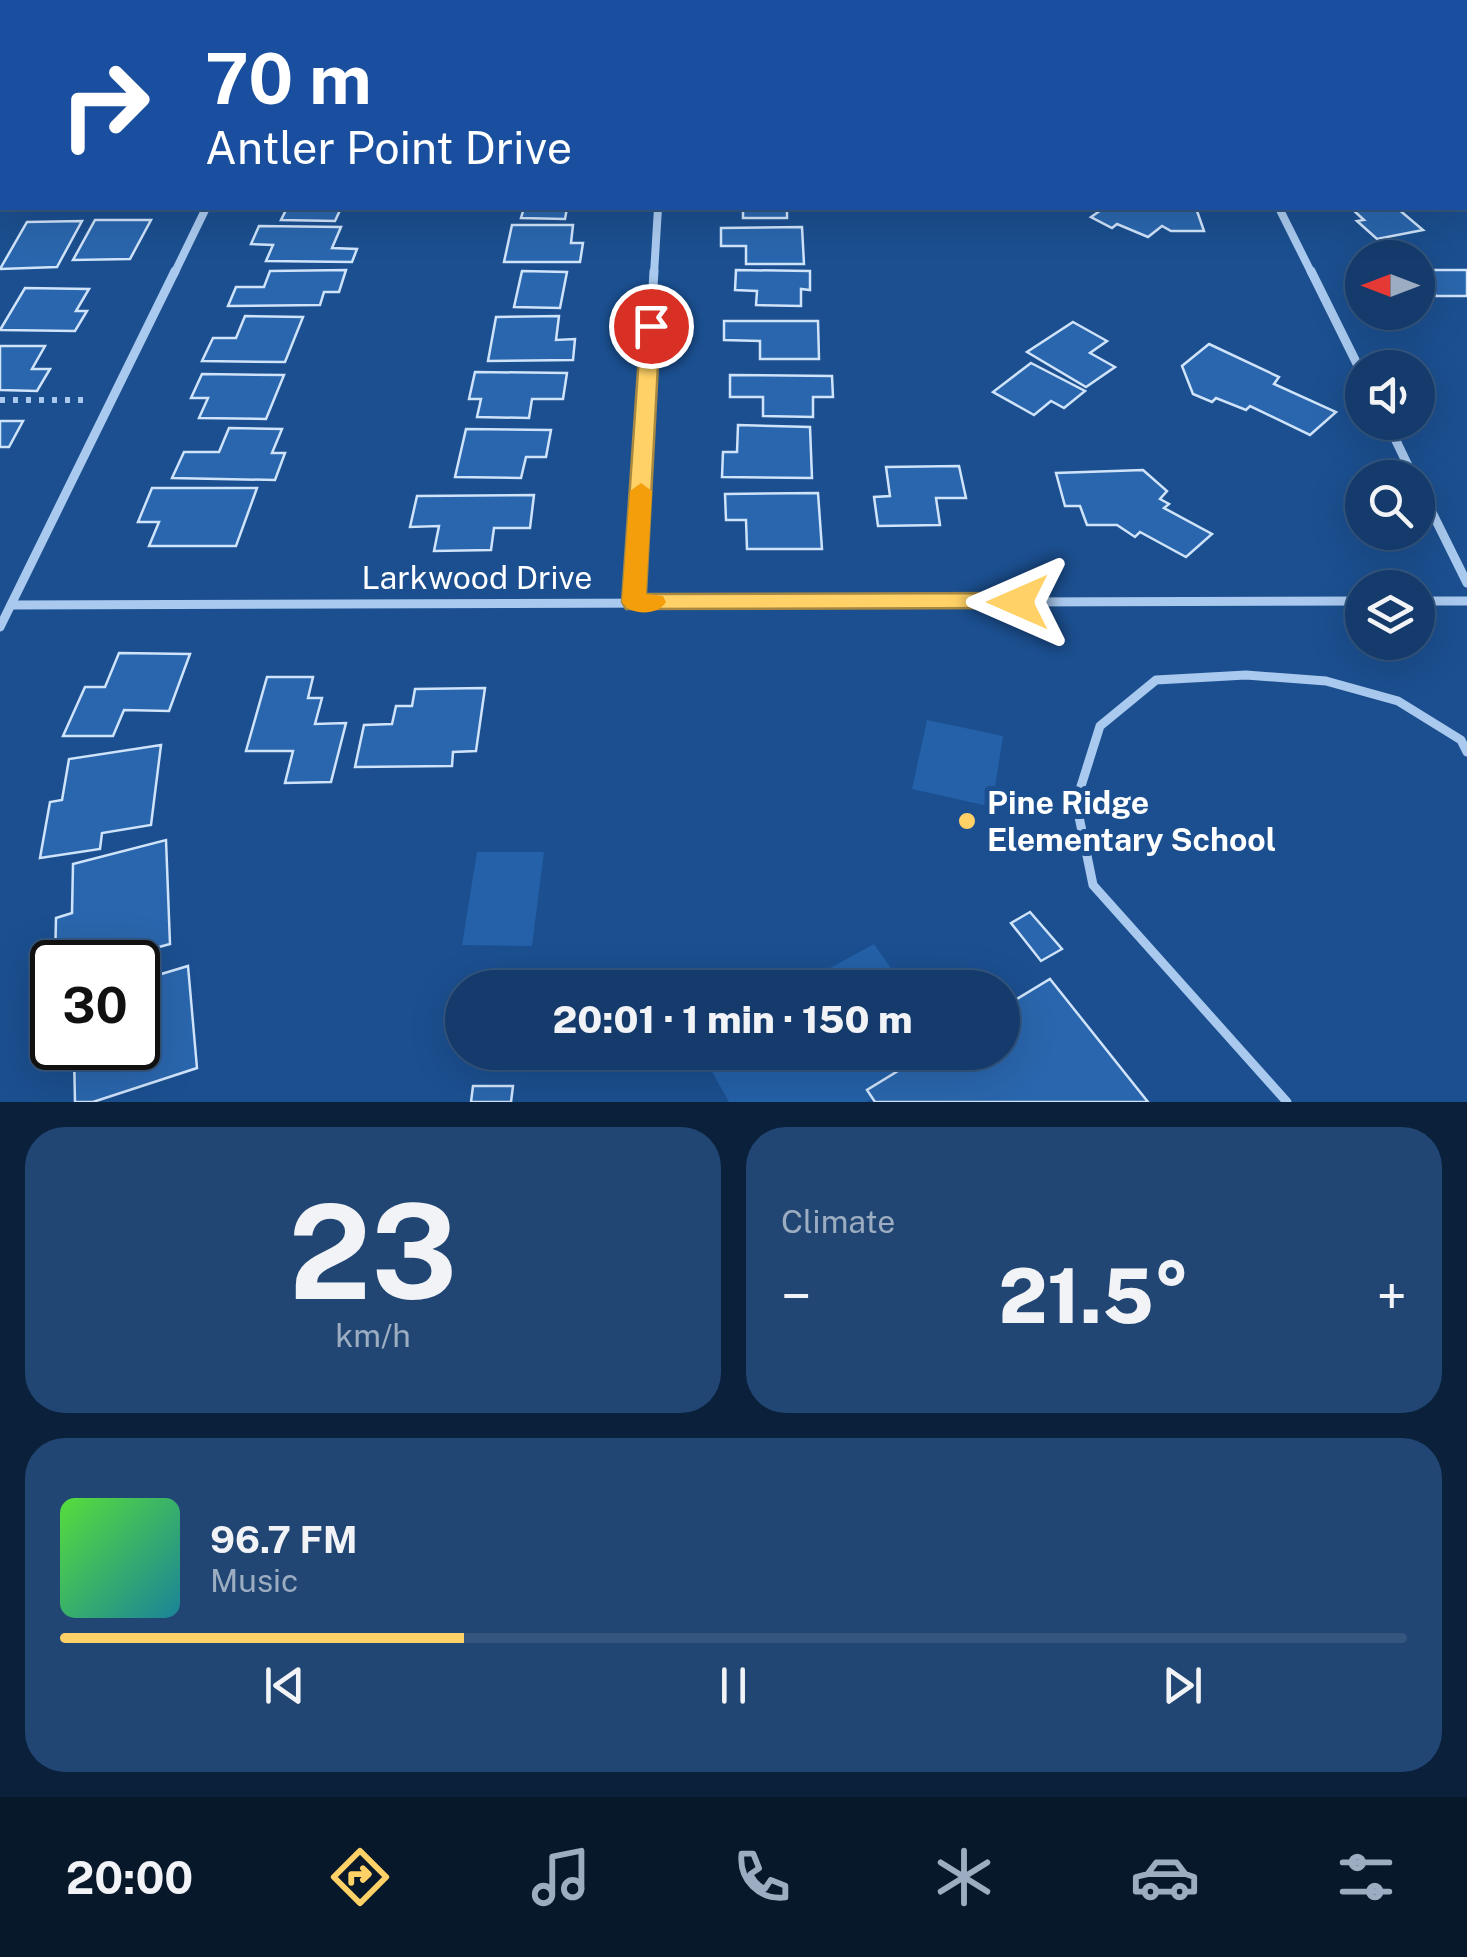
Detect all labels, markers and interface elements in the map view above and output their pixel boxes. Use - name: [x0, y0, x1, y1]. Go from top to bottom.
- text: 70 m: [205, 37, 372, 120]
- icon: right: [40, 40, 170, 170]
- text: Antler Point Drive: [205, 121, 572, 174]
- north arrow: [1345, 240, 1435, 330]
- map controls: [1345, 240, 1435, 660]
- pin: [609, 284, 694, 369]
- icon: arrive: [624, 299, 679, 354]
- button: sound: [1345, 350, 1435, 440]
- button: search: [1345, 460, 1435, 550]
- position arrow: [966, 550, 1070, 654]
- street label: Larkwood Drive: [362, 559, 592, 596]
- button: layers: [1345, 570, 1435, 660]
- place label: Pine Ridge Elementary School: [987, 784, 1276, 858]
- marker: Pine Ridge Elementary School: [956, 810, 978, 832]
- speed limit sign: 30: [30, 940, 160, 1070]
- text: 20:01 · 1 min · 150 m: [553, 997, 912, 1042]
- text: 23: [288, 1176, 458, 1328]
- text: Climate: [781, 1203, 895, 1240]
- text: 21.5°: [998, 1252, 1190, 1340]
- text: −: [781, 1264, 812, 1328]
- text: +: [1377, 1264, 1407, 1328]
- text: km/h: [335, 1317, 411, 1354]
- text: 96.7 FM: [210, 1517, 358, 1562]
- text: Music: [210, 1562, 298, 1599]
- icon: previous: [257, 1658, 312, 1713]
- icon: pause: [706, 1658, 761, 1713]
- icon: next: [1155, 1658, 1210, 1713]
- icon: directions: [325, 1842, 395, 1912]
- icon: music: [526, 1842, 596, 1912]
- icon: phone: [727, 1842, 797, 1912]
- icon: climate: [929, 1842, 999, 1912]
- icon: car: [1130, 1842, 1200, 1912]
- icon: filters: [1331, 1842, 1401, 1912]
- text: 20:00: [66, 1851, 193, 1904]

